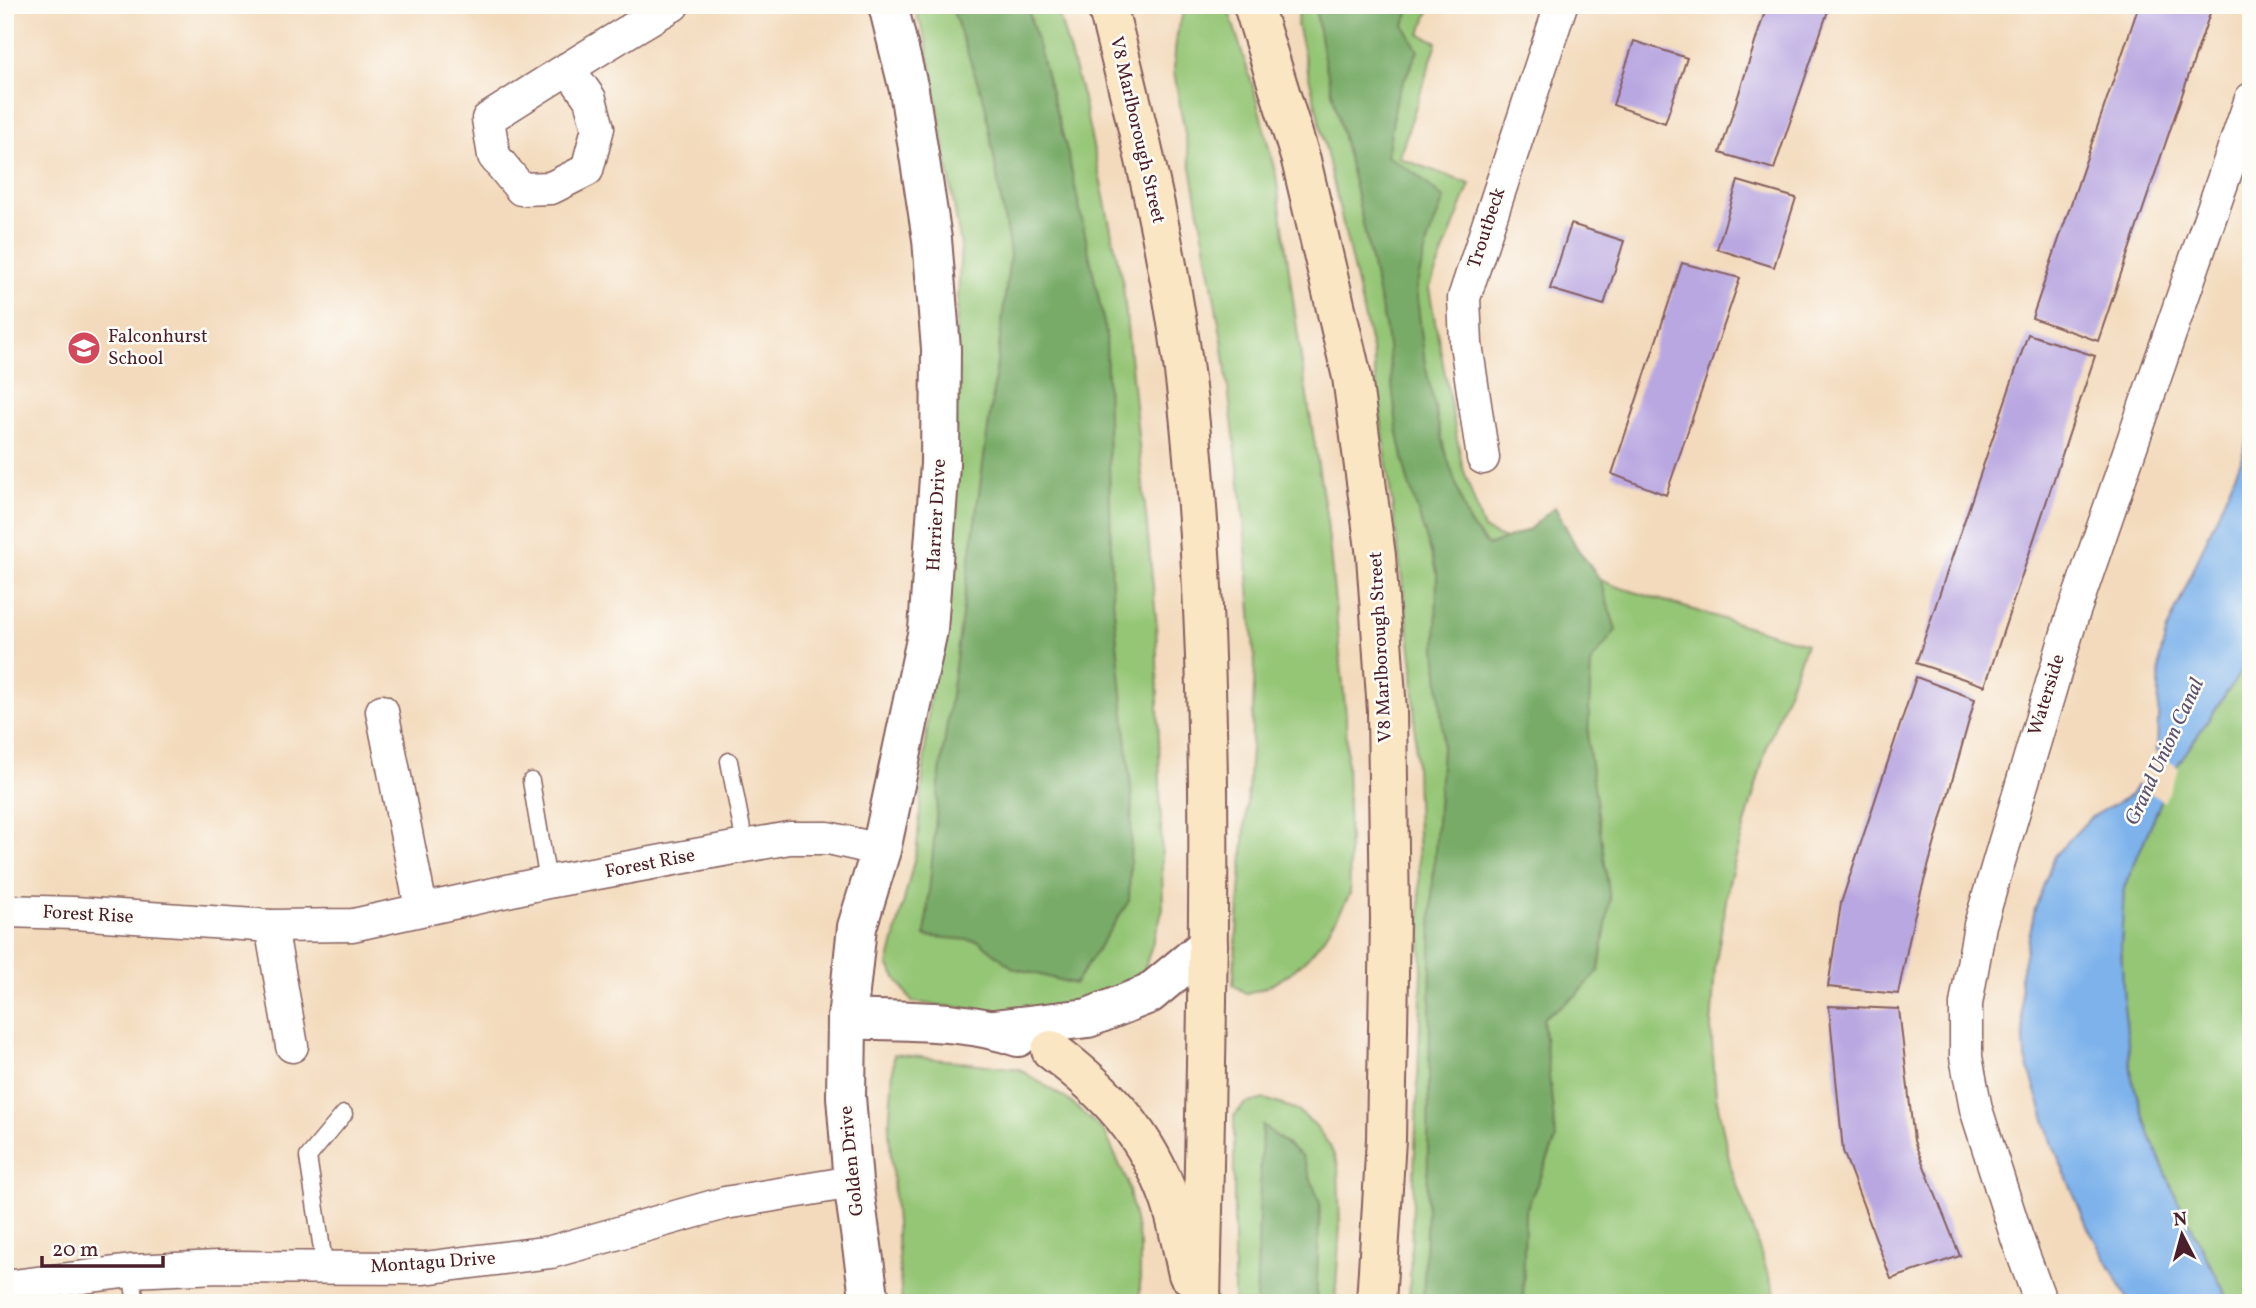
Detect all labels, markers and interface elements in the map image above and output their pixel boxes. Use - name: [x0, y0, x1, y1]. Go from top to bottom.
- street label: V8 Marlborough Street: [1103, 34, 1171, 226]
- street label: Troutbeck: [1462, 184, 1512, 272]
- place label: Falconhurst School: [108, 324, 208, 372]
- school or university icon: Falconhurst School: [65, 329, 103, 367]
- street label: Harrier Drive: [921, 458, 953, 572]
- street label: V8 Marlborough Street: [1363, 551, 1399, 743]
- street label: Waterside: [2022, 651, 2072, 739]
- water label: Grand Union Canal: [2118, 674, 2212, 830]
- street label: Forest Rise: [603, 843, 697, 885]
- street label: Forest Rise: [42, 900, 134, 930]
- street label: Golden Drive: [833, 1105, 871, 1217]
- north arrow: [2148, 1200, 2218, 1270]
- text: N: [2172, 1206, 2189, 1234]
- scale bar: [42, 1224, 163, 1268]
- text: 20 m: [52, 1236, 98, 1265]
- street label: Montagu Drive: [369, 1246, 497, 1280]

